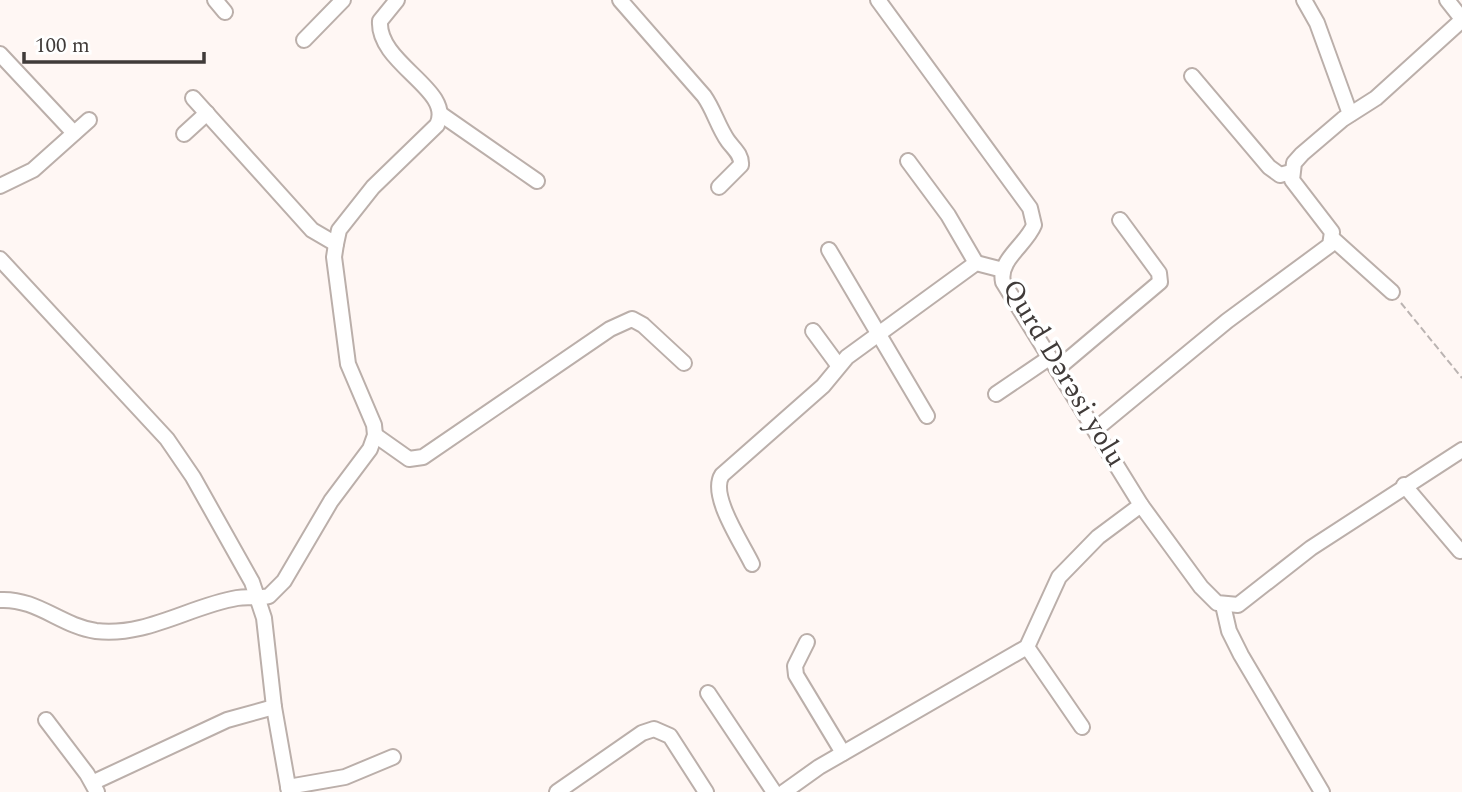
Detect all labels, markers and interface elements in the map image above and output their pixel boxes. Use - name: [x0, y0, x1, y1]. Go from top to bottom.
- scale bar: [24, 21, 205, 65]
- text: 100 m: [35, 30, 90, 62]
- street label: Qurd Dərəsi yolu: [991, 271, 1137, 475]

